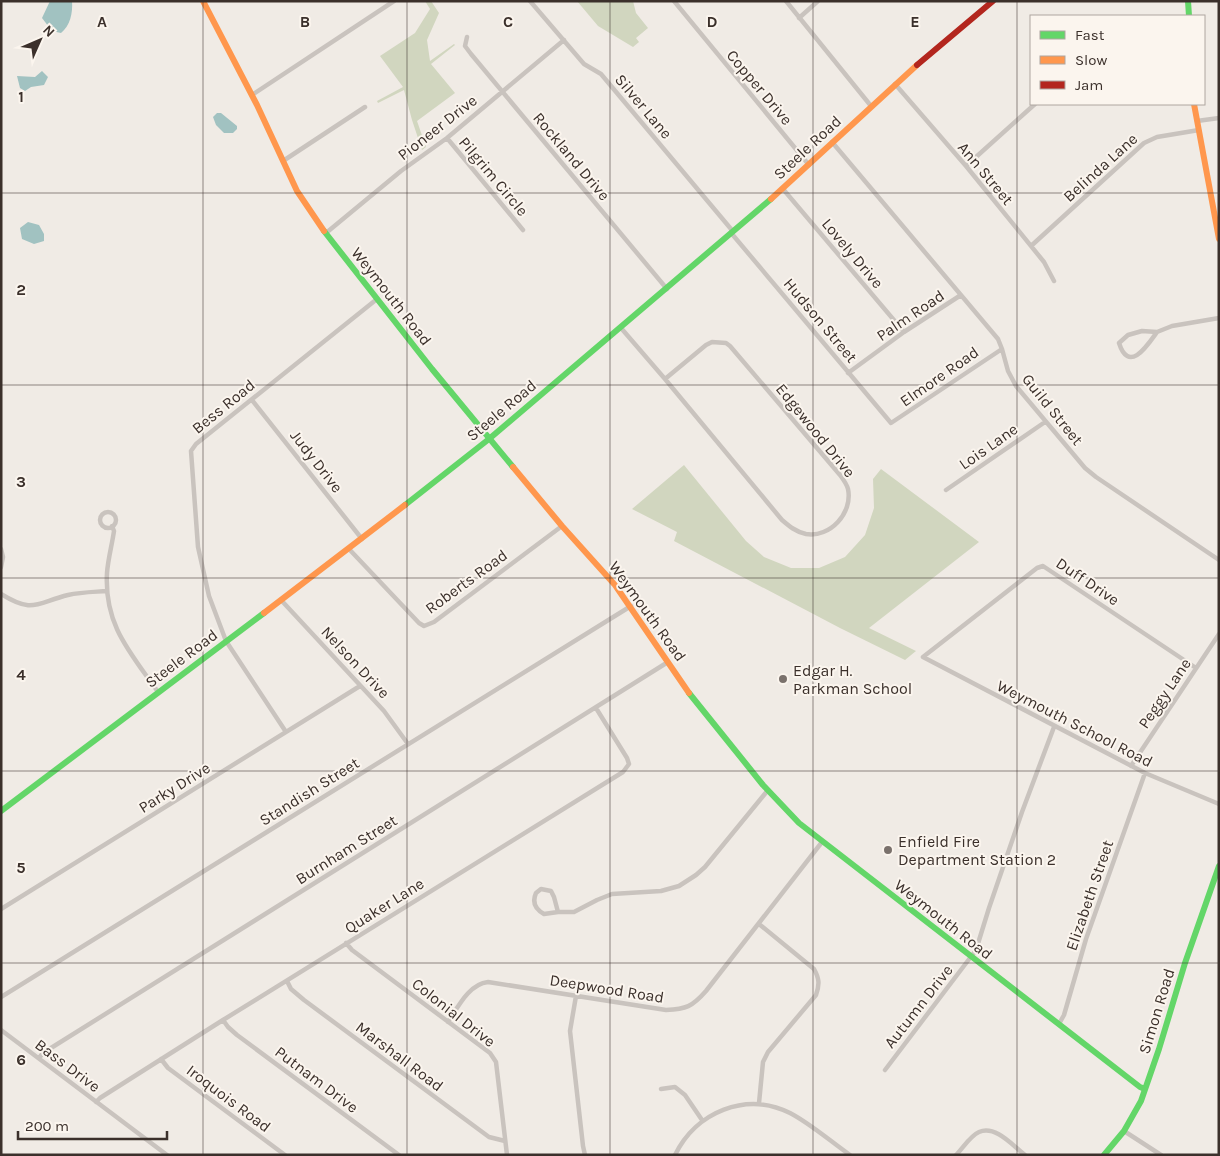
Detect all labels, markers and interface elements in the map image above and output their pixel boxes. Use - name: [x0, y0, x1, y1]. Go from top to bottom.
- text: A: [97, 12, 107, 31]
- text: B: [300, 12, 310, 31]
- text: C: [503, 12, 513, 31]
- text: D: [707, 12, 718, 31]
- text: E: [910, 12, 920, 31]
- north arrow: [15, 15, 65, 65]
- legend: [1030, 15, 1205, 105]
- text: N: [39, 22, 58, 41]
- text: Fast: [1075, 26, 1105, 44]
- street label: Copper Drive: [723, 46, 797, 129]
- text: Slow: [1075, 51, 1107, 69]
- street label: Silver Lane: [611, 70, 676, 143]
- text: Jam: [1075, 76, 1103, 94]
- text: 1: [18, 87, 24, 106]
- street label: Pioneer Drive: [394, 91, 481, 164]
- street label: Rockland Drive: [529, 108, 614, 204]
- street label: Steele Road: [770, 111, 845, 183]
- street label: Belinda Lane: [1059, 129, 1141, 206]
- street label: Pilgrim Circle: [455, 133, 532, 220]
- street label: Ann Street: [954, 138, 1017, 209]
- street label: Lovely Drive: [818, 214, 887, 292]
- street label: Weymouth Road: [347, 244, 436, 349]
- street label: Hudson Street: [780, 274, 861, 366]
- text: 2: [16, 280, 26, 299]
- street label: Palm Road: [873, 286, 948, 345]
- street label: Elmore Road: [896, 342, 982, 411]
- street label: Guild Street: [1018, 370, 1087, 449]
- street label: Bess Road: [188, 375, 259, 438]
- street label: Steele Road: [462, 376, 540, 445]
- street label: Edgewood Drive: [772, 379, 859, 481]
- street label: Lois Lane: [955, 419, 1021, 474]
- street label: Judy Drive: [286, 426, 347, 496]
- text: 3: [16, 472, 26, 491]
- street label: Roberts Road: [421, 545, 511, 618]
- street label: Duff Drive: [1052, 553, 1123, 610]
- street label: Weymouth Road: [605, 558, 690, 665]
- street label: Nelson Drive: [317, 622, 394, 702]
- street label: Steele Road: [141, 625, 221, 692]
- street label: Peggy Lane: [1134, 654, 1195, 732]
- place label: Edgar H. Parkman School: [793, 661, 912, 698]
- text: 4: [16, 665, 26, 684]
- marker: Edgar H. Parkman School: [777, 673, 789, 685]
- street label: Weymouth School Road: [994, 676, 1156, 771]
- street label: Standish Street: [256, 753, 363, 830]
- street label: Parky Drive: [135, 758, 214, 817]
- street label: Burnham Street: [292, 811, 401, 888]
- place label: Enfield Fire Department Station 2: [898, 832, 1056, 869]
- street label: Elizabeth Street: [1062, 837, 1117, 953]
- marker: Enfield Fire Department Station 2: [882, 844, 894, 856]
- text: 5: [16, 858, 26, 877]
- street label: Quaker Lane: [341, 874, 427, 937]
- street label: Weymouth Road: [891, 875, 996, 964]
- street label: Autumn Drive: [880, 961, 957, 1052]
- street label: Simon Road: [1134, 966, 1178, 1056]
- street label: Deepwood Road: [548, 970, 665, 1007]
- street label: Colonial Drive: [408, 974, 499, 1051]
- street label: Marshall Road: [352, 1017, 447, 1095]
- street label: Bass Drive: [31, 1035, 104, 1096]
- street label: Putnam Drive: [271, 1042, 362, 1117]
- text: 6: [16, 1050, 26, 1069]
- street label: Iroquois Road: [183, 1061, 275, 1136]
- scale bar: [18, 1108, 166, 1140]
- text: 200 m: [25, 1117, 69, 1135]

